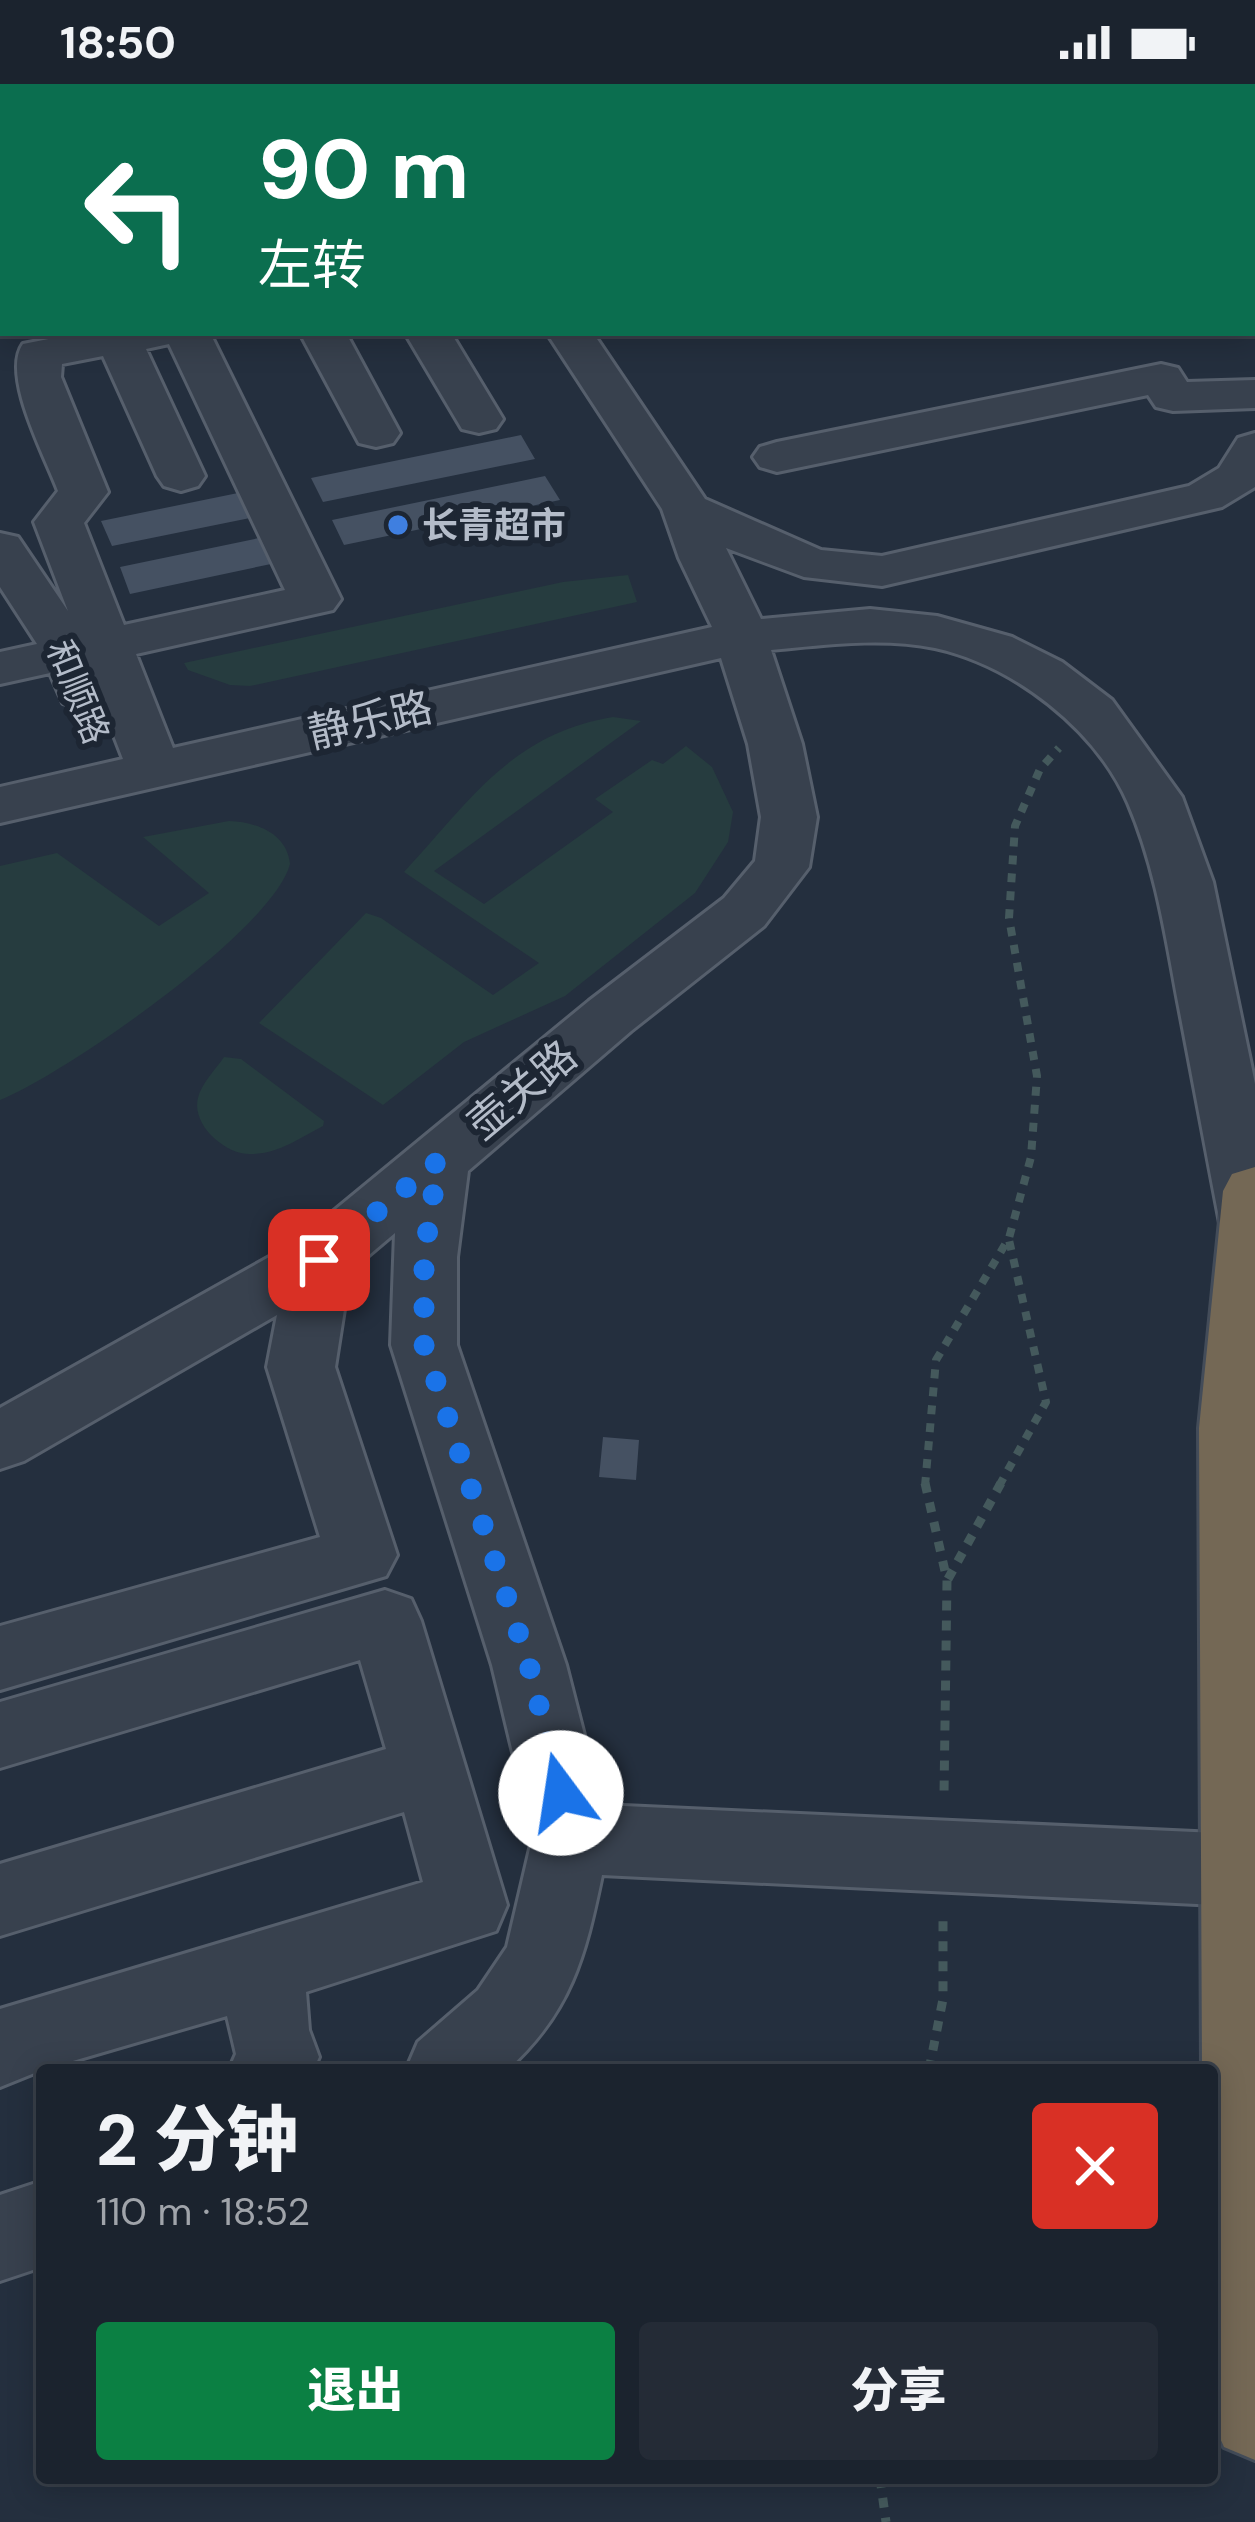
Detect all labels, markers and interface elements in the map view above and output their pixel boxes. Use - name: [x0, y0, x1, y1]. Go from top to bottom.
- text: 18:50: [60, 13, 176, 72]
- text: 90 m: [258, 115, 469, 224]
- icon: left: [60, 132, 216, 288]
- text: 左转: [258, 230, 366, 301]
- place label: 长青超市: [422, 502, 566, 549]
- marker: 长青超市: [385, 512, 411, 538]
- street label: 和顺路: [36, 633, 120, 751]
- street label: 静乐路: [302, 679, 438, 761]
- street label: 壶关路: [456, 1028, 588, 1152]
- pin: [268, 1209, 370, 1311]
- icon: arrive: [286, 1227, 352, 1293]
- position arrow: [498, 1730, 624, 1856]
- text: 2 分钟: [96, 2094, 298, 2187]
- button: close: [1032, 2103, 1158, 2229]
- text: 110 m · 18:52: [96, 2186, 310, 2237]
- button: 退出: [96, 2322, 615, 2460]
- button: 分享: [639, 2322, 1158, 2460]

